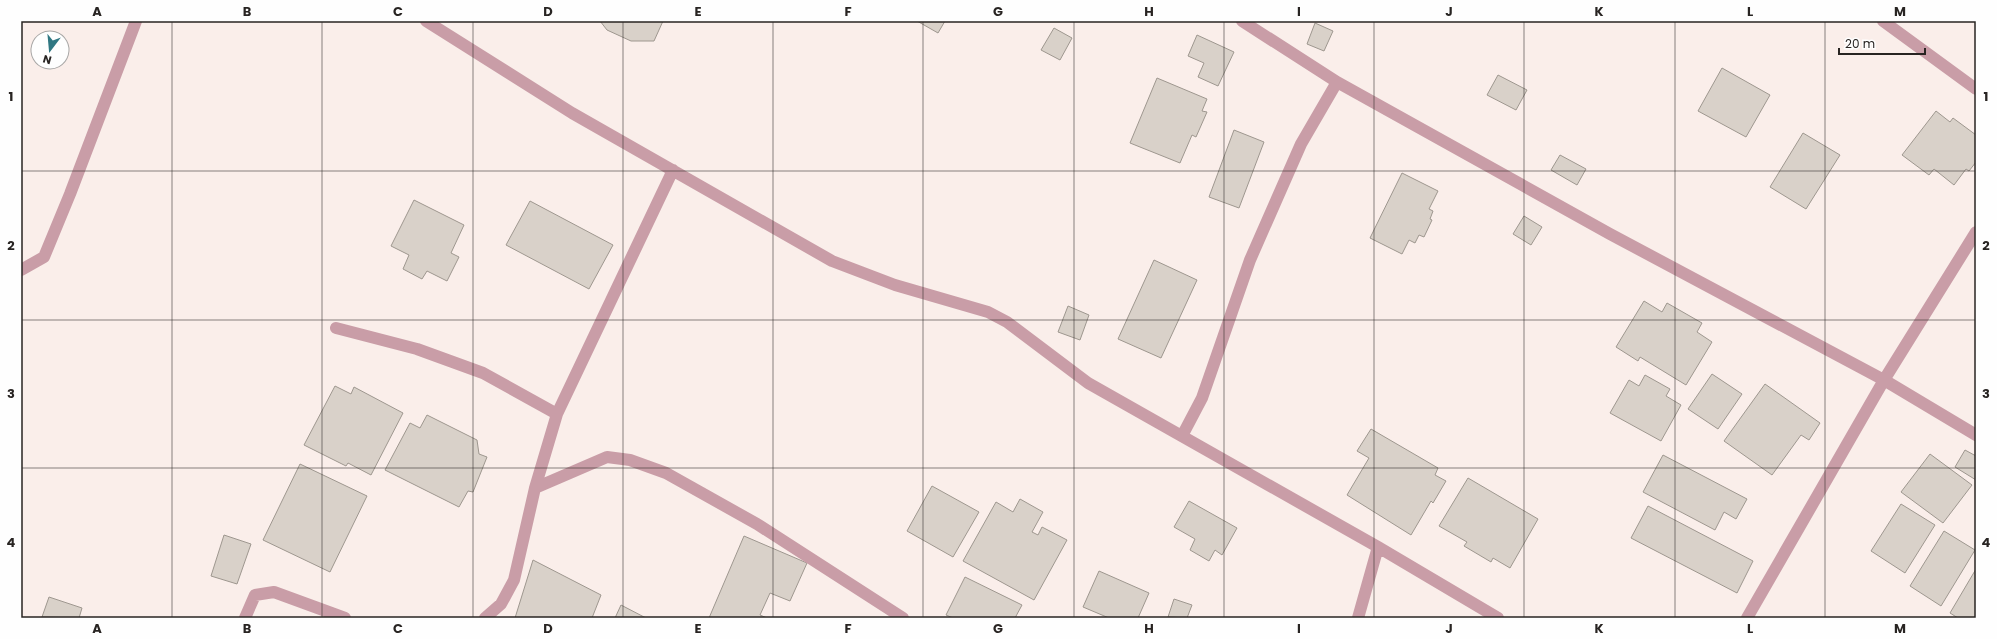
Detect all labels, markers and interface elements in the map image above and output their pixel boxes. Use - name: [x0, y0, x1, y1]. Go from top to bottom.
- text: A: [92, 2, 102, 21]
- text: B: [243, 2, 252, 21]
- text: C: [393, 2, 403, 21]
- text: D: [543, 2, 553, 21]
- text: E: [694, 2, 702, 21]
- text: F: [844, 2, 852, 21]
- text: G: [993, 2, 1003, 21]
- text: H: [1144, 2, 1154, 21]
- text: I: [1297, 2, 1301, 21]
- text: J: [1445, 2, 1453, 21]
- text: K: [1594, 2, 1604, 21]
- text: L: [1747, 2, 1753, 21]
- text: M: [1894, 2, 1906, 21]
- north arrow: [30, 30, 70, 70]
- scale bar: [1839, 30, 1925, 56]
- text: 20 m: [1845, 35, 1875, 52]
- text: N: [41, 51, 53, 68]
- text: 1: [9, 87, 13, 106]
- text: 1: [1984, 87, 1988, 106]
- text: 2: [7, 236, 15, 255]
- text: 2: [1982, 236, 1990, 255]
- text: 3: [7, 384, 15, 403]
- text: 3: [1982, 384, 1990, 403]
- text: 4: [7, 533, 16, 552]
- text: 4: [1982, 533, 1991, 552]
- text: A: [92, 619, 102, 638]
- text: B: [243, 619, 252, 638]
- text: C: [393, 619, 403, 638]
- text: D: [543, 619, 553, 638]
- text: E: [694, 619, 702, 638]
- text: F: [844, 619, 852, 638]
- text: G: [993, 619, 1003, 638]
- text: H: [1144, 619, 1154, 638]
- text: I: [1297, 619, 1301, 638]
- text: J: [1445, 619, 1453, 638]
- text: K: [1594, 619, 1604, 638]
- text: L: [1747, 619, 1753, 638]
- text: M: [1894, 619, 1906, 638]

